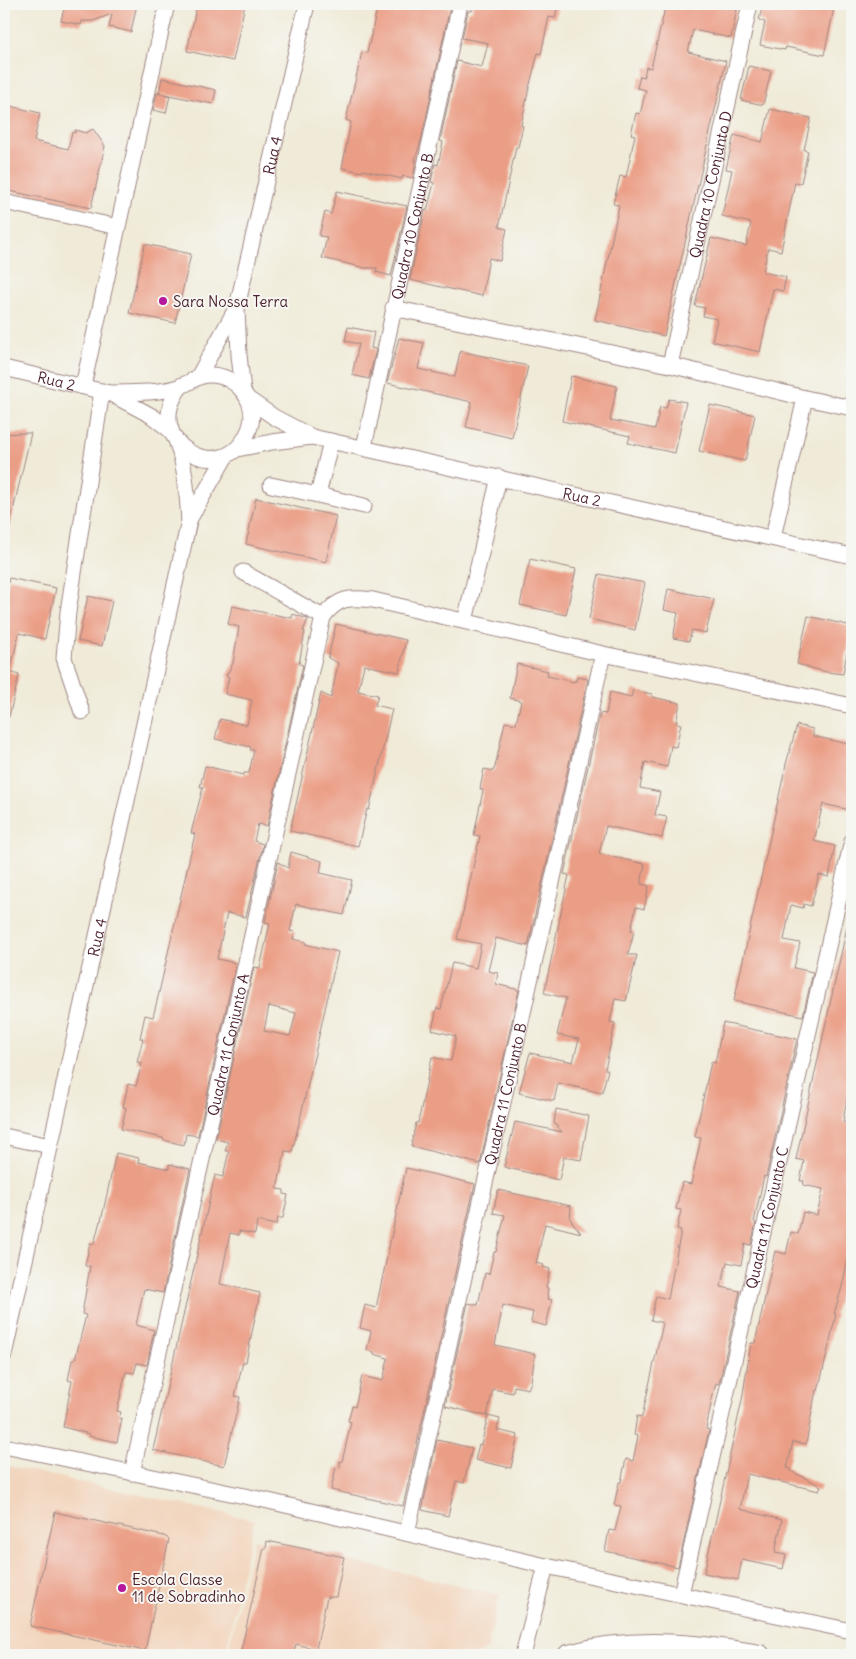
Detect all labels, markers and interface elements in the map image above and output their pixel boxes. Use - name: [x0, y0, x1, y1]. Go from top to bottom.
- street label: Quadra 10 Conjunto D: [685, 109, 736, 260]
- street label: Rua 4: [258, 134, 286, 176]
- street label: Quadra 10 Conjunto B: [387, 151, 437, 301]
- place label: Sara Nossa Terra: [173, 292, 288, 311]
- marker: Sara Nossa Terra: [157, 295, 169, 307]
- street label: Rua 2: [36, 367, 77, 394]
- street label: Rua 2: [561, 483, 603, 510]
- street label: Rua 4: [83, 916, 110, 958]
- street label: Quadra 11 Conjunto A: [203, 971, 253, 1117]
- street label: Quadra 11 Conjunto B: [480, 1021, 530, 1167]
- street label: Quadra 11 Conjunto C: [741, 1144, 792, 1291]
- place label: Escola Classe 11 de Sobradinho: [132, 1570, 245, 1606]
- marker: Escola Classe 11 de Sobradinho: [116, 1582, 128, 1594]

